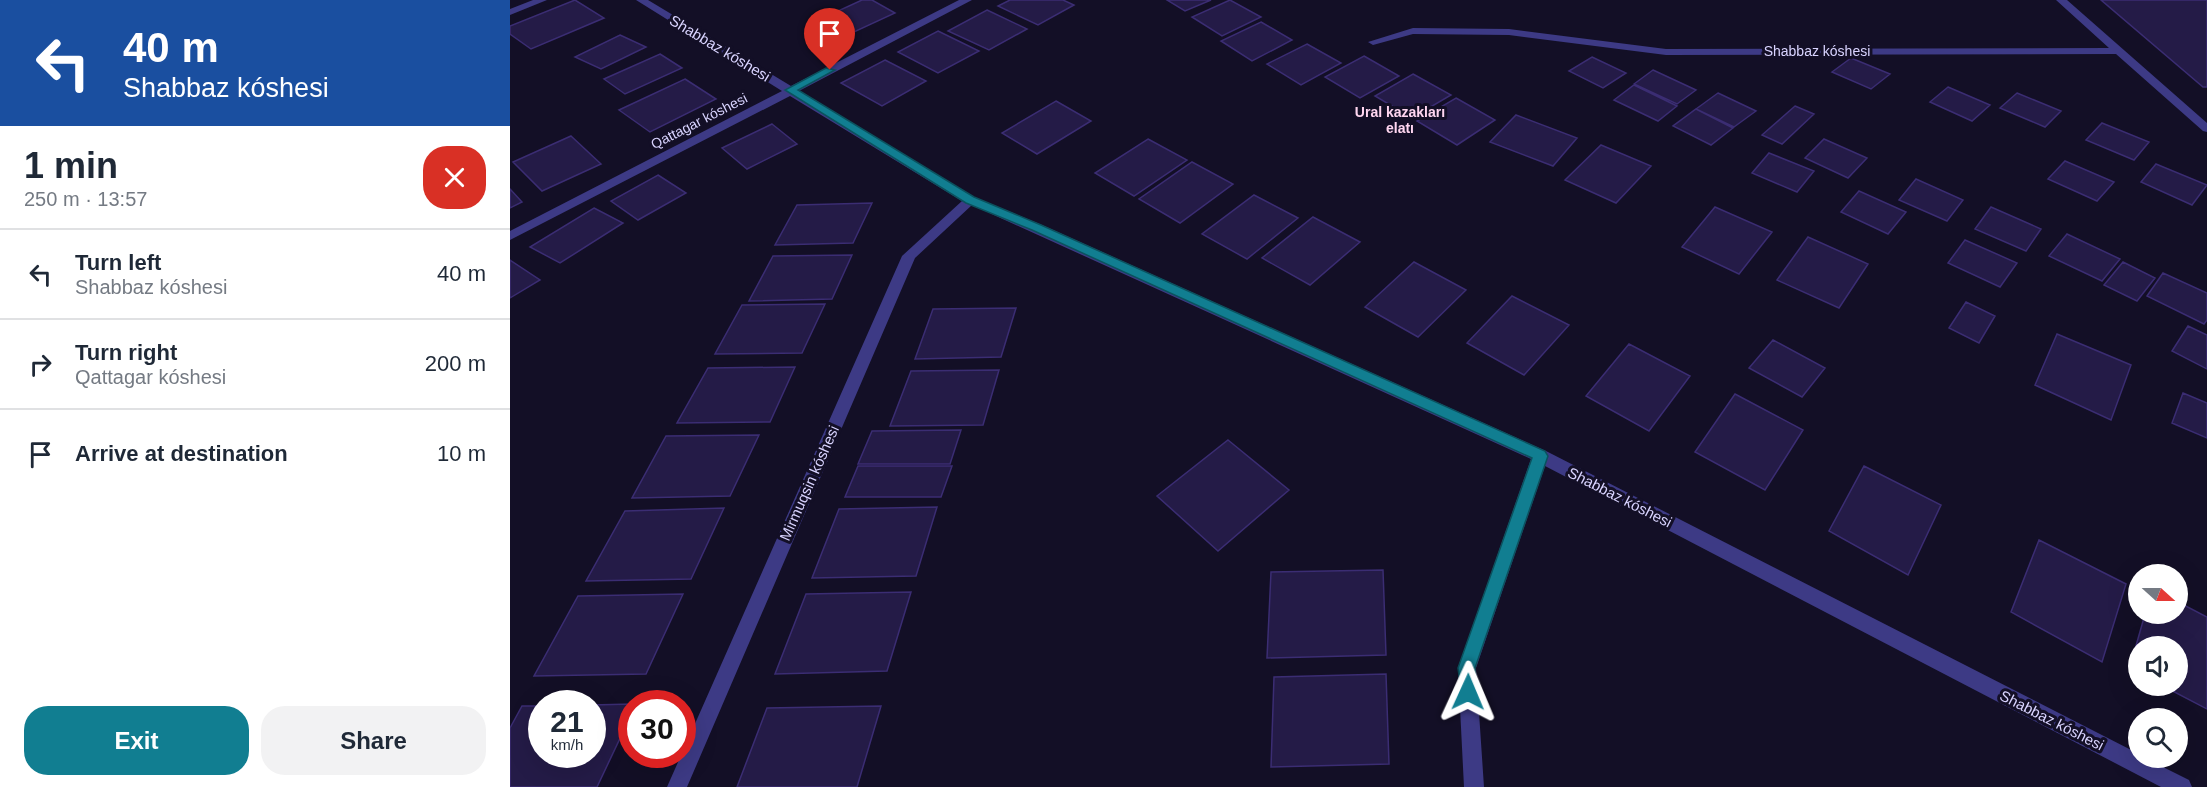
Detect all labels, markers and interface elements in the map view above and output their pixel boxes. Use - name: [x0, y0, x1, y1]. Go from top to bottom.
- pin: [804, 8, 855, 70]
- street label: Shabbaz kóshesi: [667, 11, 773, 85]
- icon: arrive: [813, 17, 846, 50]
- icon: left: [24, 24, 102, 102]
- text: 40 m: [123, 24, 219, 71]
- street label: Shabbaz kóshesi: [1764, 43, 1870, 59]
- text: Shabbaz kóshesi: [123, 73, 329, 103]
- street label: Qattagar kóshesi: [648, 90, 750, 152]
- district label: Ural kazakları elatı: [1355, 104, 1445, 136]
- text: 1 min: [24, 145, 118, 186]
- button: close: [423, 146, 486, 209]
- text: 250 m · 13:57: [24, 188, 147, 210]
- text: Turn left: [75, 250, 161, 275]
- icon: left: [24, 258, 57, 291]
- text: 40 m: [437, 261, 486, 286]
- text: Shabbaz kóshesi: [75, 276, 227, 298]
- text: Turn right: [75, 340, 177, 365]
- icon: right: [24, 348, 57, 381]
- text: 200 m: [425, 351, 486, 376]
- text: Qattagar kóshesi: [75, 366, 226, 388]
- street label: Mirmuqsin kóshesi: [776, 423, 842, 543]
- icon: arrive: [24, 438, 57, 471]
- text: Arrive at destination: [75, 441, 288, 466]
- text: 10 m: [437, 441, 486, 466]
- street label: Shabbaz kóshesi: [1565, 463, 1675, 531]
- north arrow: [2128, 564, 2188, 624]
- map controls: [2128, 564, 2188, 768]
- button: sound: [2128, 636, 2188, 696]
- position arrow: [1436, 660, 1500, 724]
- street label: Shabbaz kóshesi: [1997, 686, 2107, 754]
- speed limit sign: 30: [618, 690, 696, 768]
- text: 21: [550, 705, 584, 738]
- button: Exit: [24, 706, 249, 775]
- button: Share: [261, 706, 486, 775]
- button: search: [2128, 708, 2188, 768]
- text: km/h: [551, 736, 583, 753]

